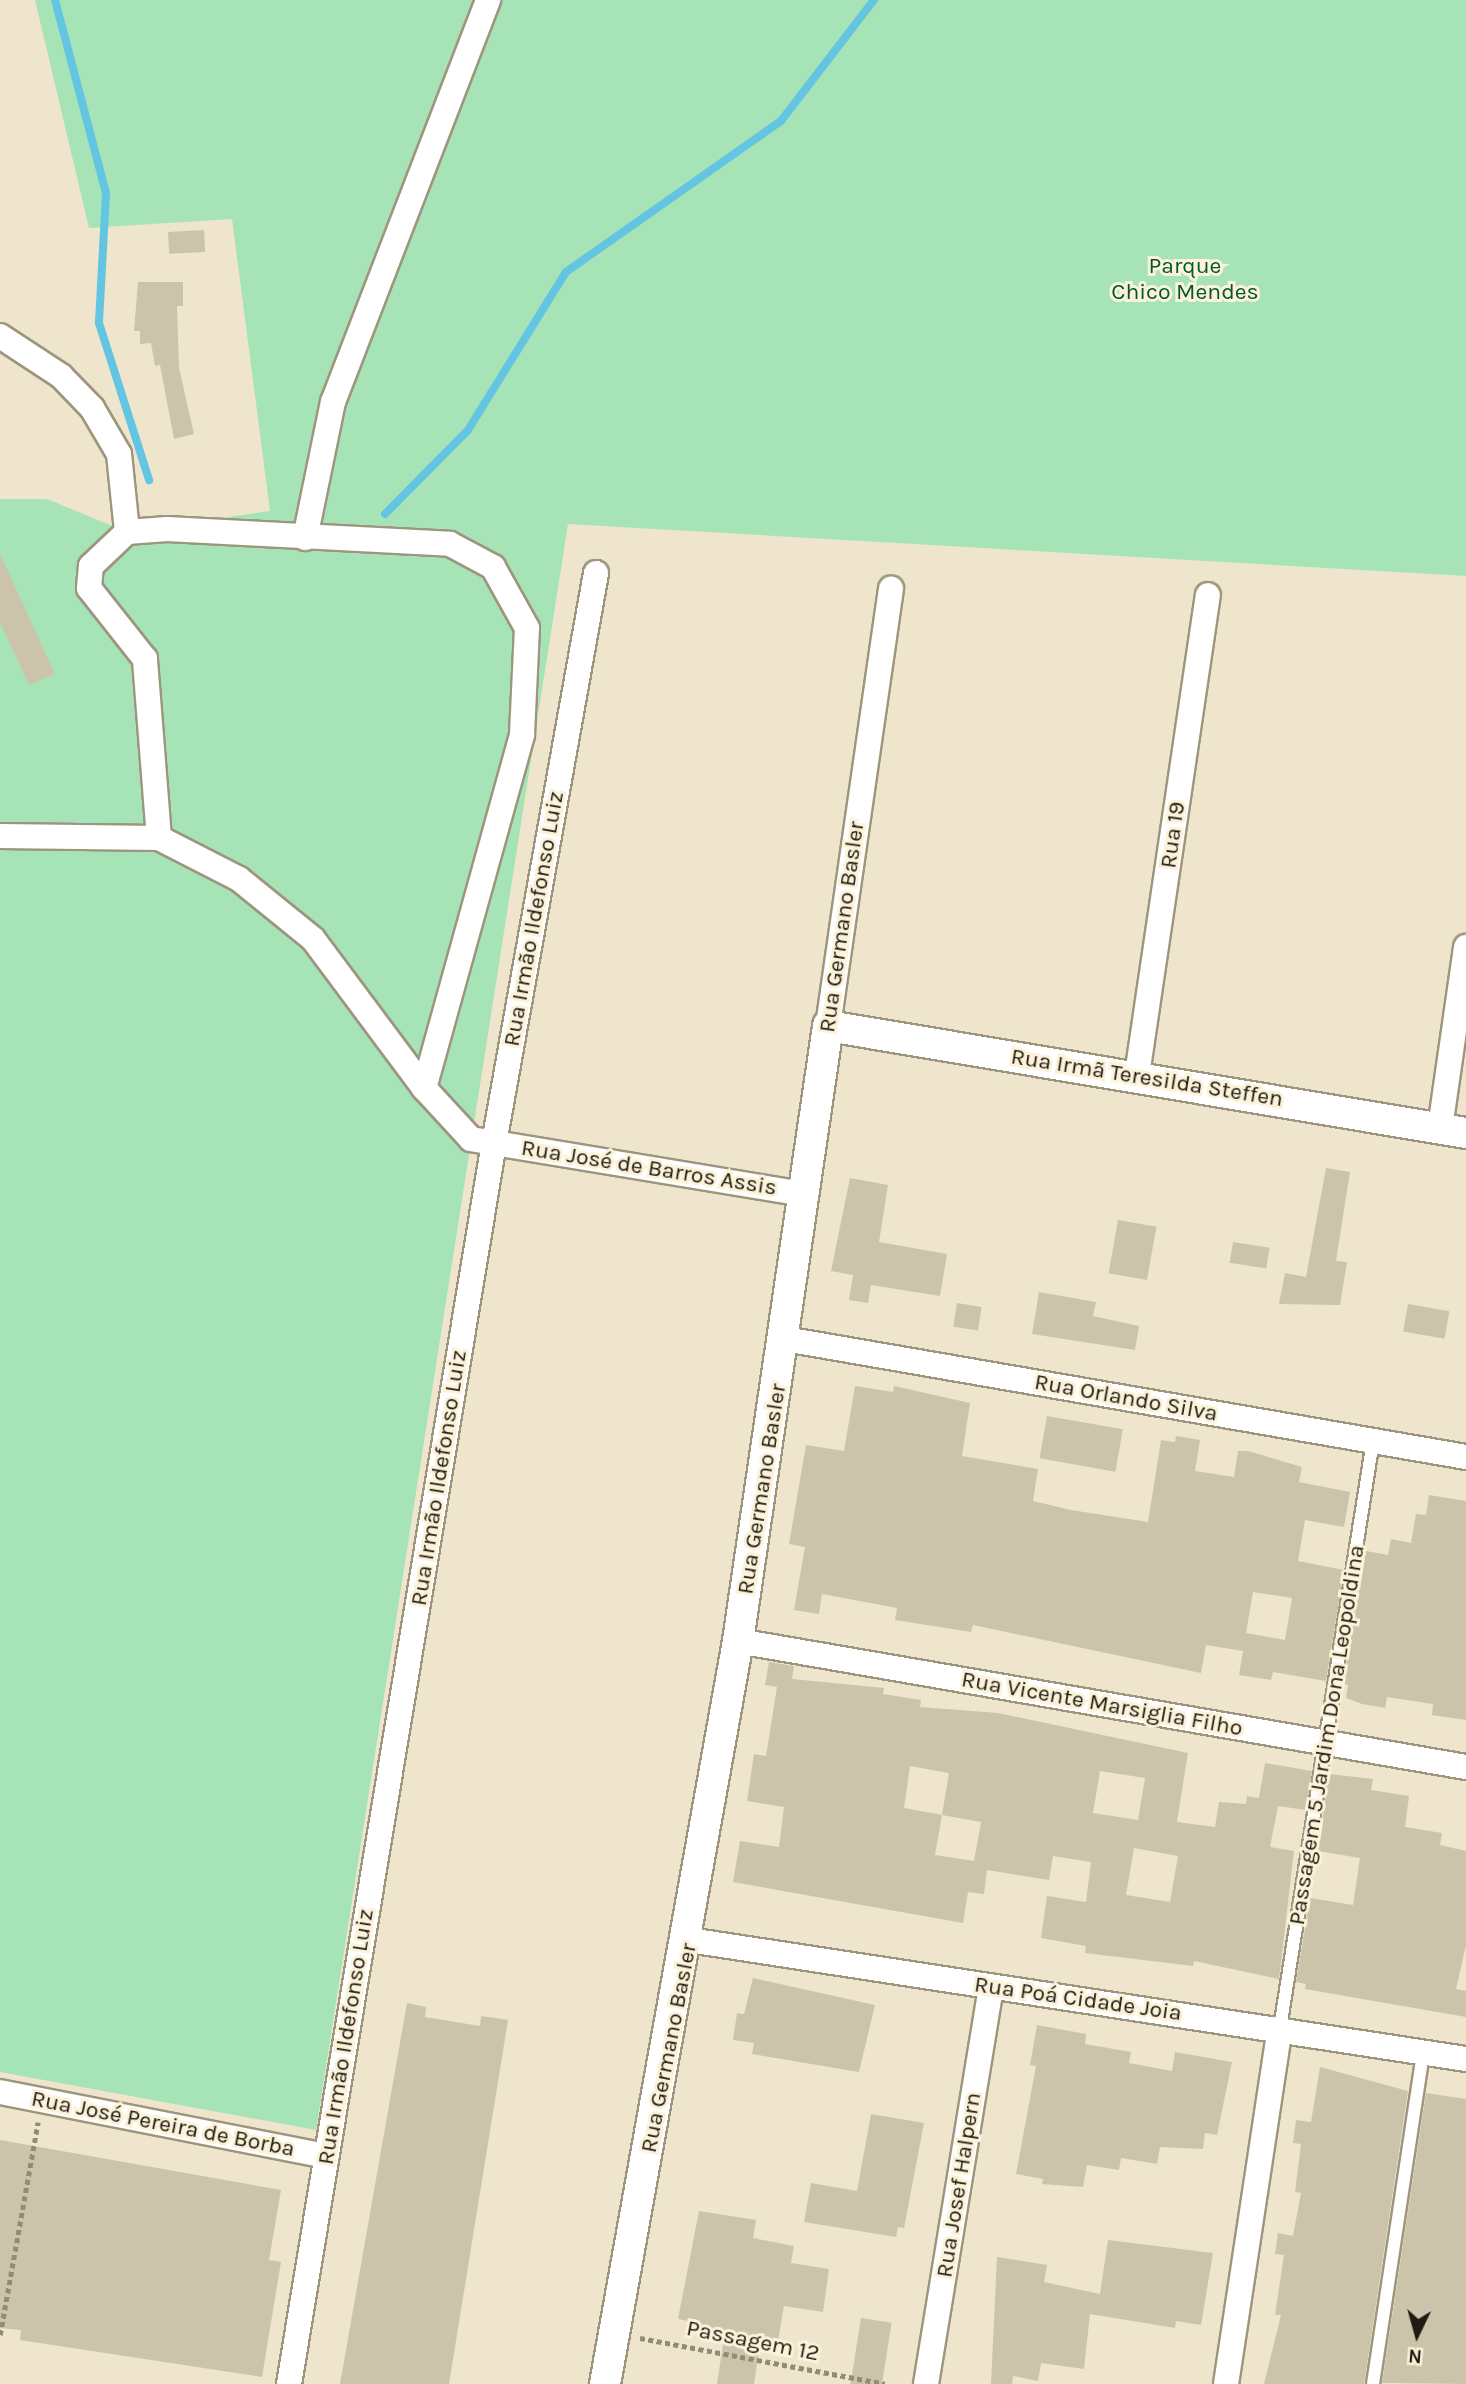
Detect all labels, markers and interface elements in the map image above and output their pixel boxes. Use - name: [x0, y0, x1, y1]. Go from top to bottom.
- park label: Parque Chico Mendes: [1111, 252, 1259, 306]
- street label: Rua Irmão Ildefonso Luiz: [498, 789, 570, 1049]
- street label: Rua 19: [1155, 800, 1191, 870]
- street label: Rua Germano Basler: [814, 820, 870, 1034]
- street label: Rua Irmã Teresilda Steffen: [1009, 1043, 1285, 1113]
- street label: Rua José de Barros Assis: [519, 1134, 779, 1202]
- street label: Rua Irmão Ildefonso Luiz: [405, 1348, 473, 1608]
- street label: Rua Orlando Silva: [1032, 1368, 1220, 1428]
- street label: Rua Germano Basler: [732, 1382, 792, 1596]
- street label: Passagem 5 Jardim Dona Leopoldina: [1283, 1543, 1371, 1927]
- street label: Rua Vicente Marsiglia Filho: [959, 1666, 1245, 1742]
- street label: Rua Irmão Ildefonso Luiz: [312, 1907, 380, 2167]
- street label: Rua Germano Basler: [635, 1941, 703, 2155]
- street label: Rua Poá Cidade Joia: [973, 1971, 1183, 2027]
- street label: Rua José Pereira de Borba: [29, 2085, 297, 2163]
- street label: Rua Josef Halpern: [931, 2090, 987, 2280]
- north arrow: [1382, 2300, 1452, 2370]
- street label: Passagem 12: [684, 2315, 822, 2367]
- text: N: [1407, 2344, 1423, 2367]

